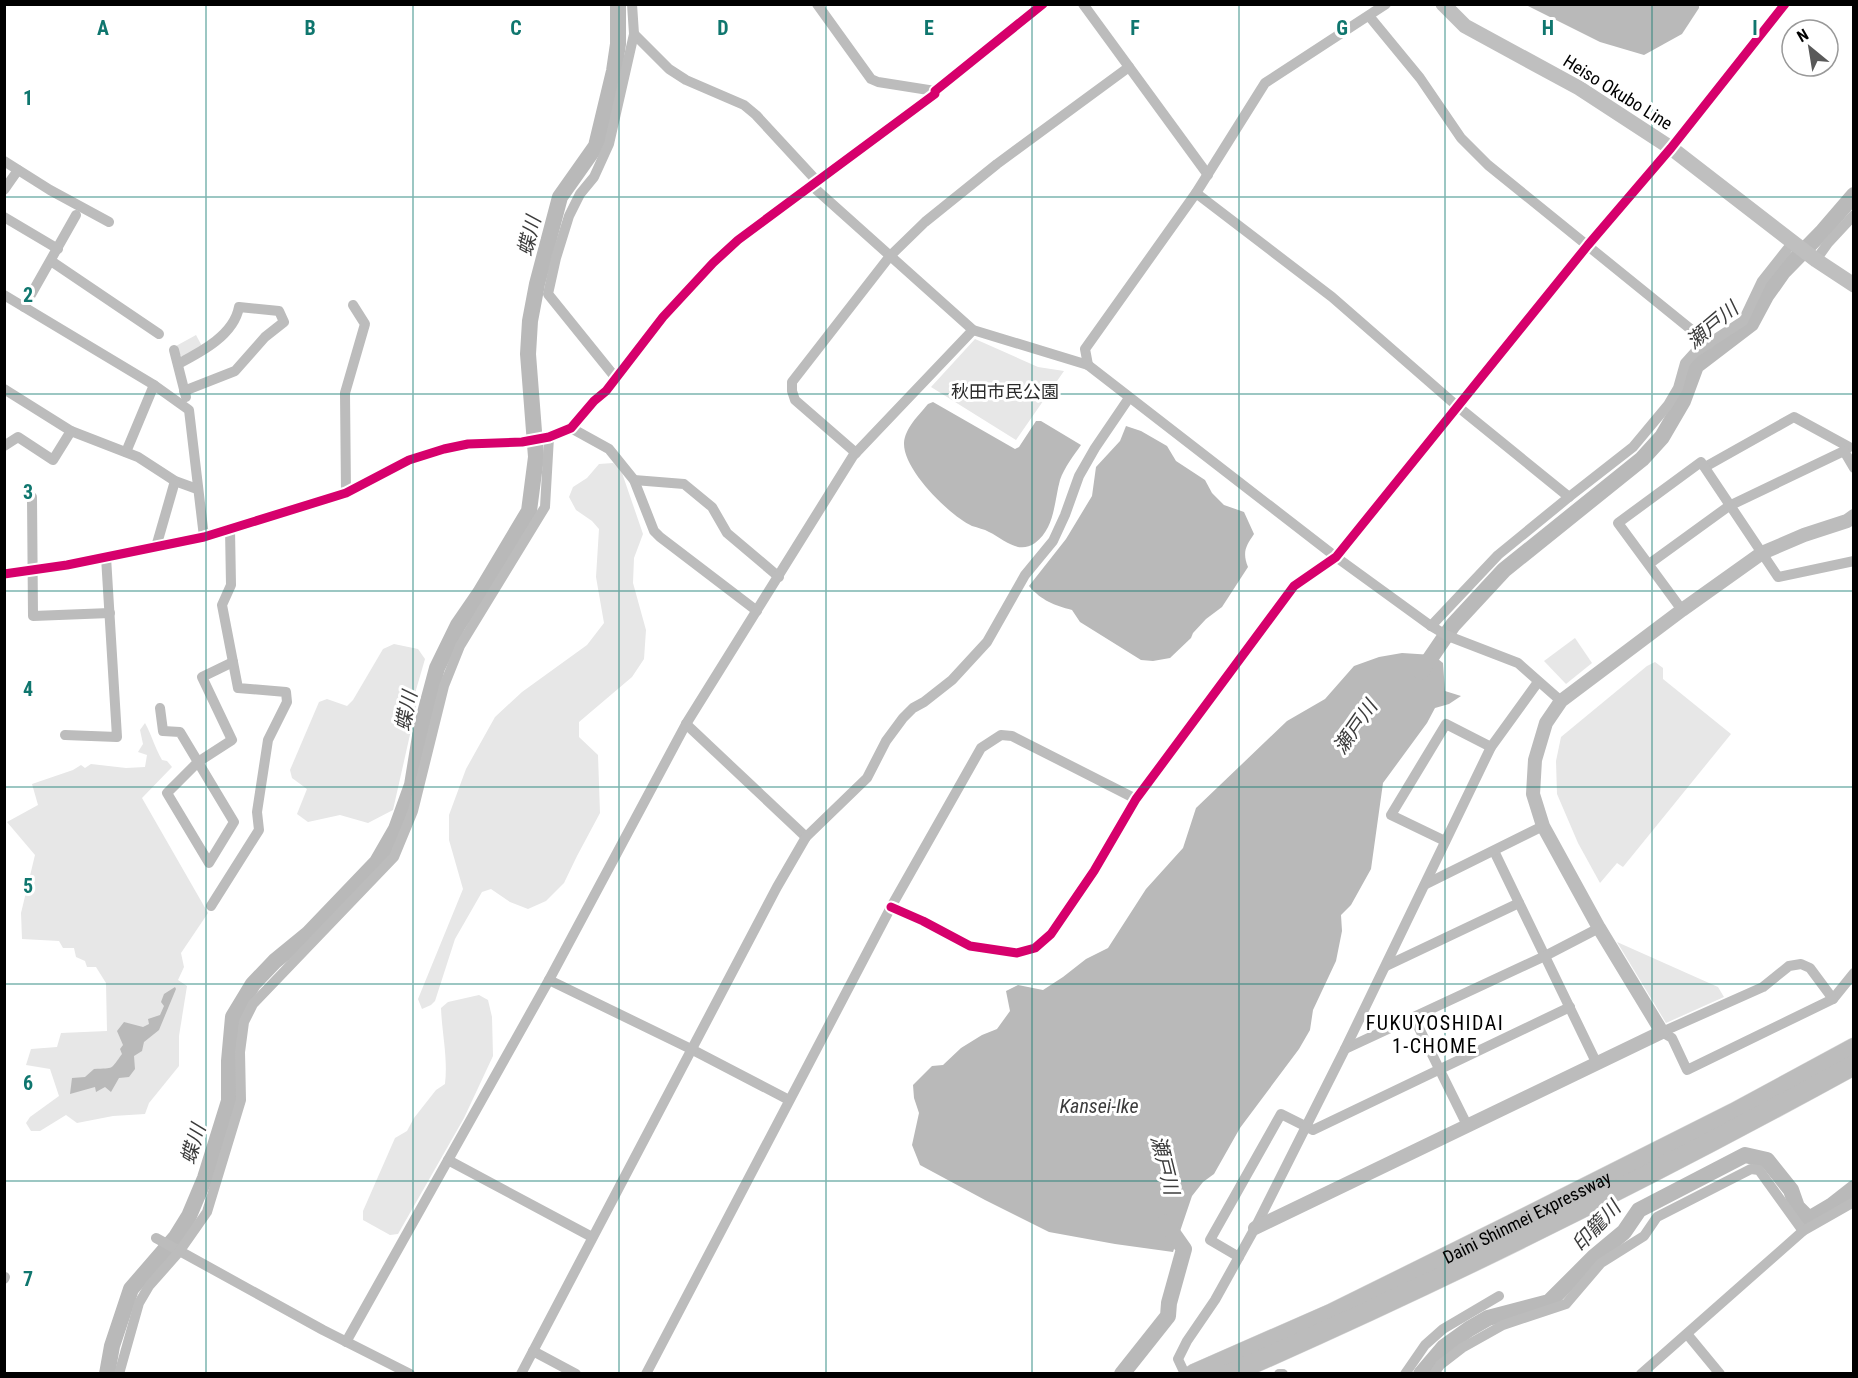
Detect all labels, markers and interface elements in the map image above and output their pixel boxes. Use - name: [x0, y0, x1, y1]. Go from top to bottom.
- text: A: [97, 16, 109, 40]
- text: B: [304, 16, 316, 40]
- text: C: [510, 16, 522, 40]
- text: D: [717, 16, 729, 40]
- text: E: [924, 16, 934, 40]
- text: F: [1130, 16, 1140, 40]
- text: G: [1336, 16, 1348, 40]
- text: H: [1542, 16, 1554, 40]
- text: I: [1752, 16, 1758, 40]
- north arrow: [1780, 18, 1840, 78]
- text: N: [1794, 25, 1812, 46]
- street label: Heiso Okubo Line: [1560, 50, 1676, 134]
- text: 1: [23, 86, 33, 110]
- water label: 蝶川: [513, 212, 546, 258]
- text: 2: [23, 283, 33, 307]
- water label: 瀬戸川: [1681, 295, 1744, 353]
- park label: 秋田市民公園: [951, 381, 1059, 402]
- text: 3: [23, 480, 33, 504]
- text: 4: [23, 677, 33, 701]
- water label: 蝶川: [390, 687, 422, 733]
- water label: 瀬戸川: [1328, 694, 1383, 758]
- text: 5: [23, 874, 33, 898]
- district label: FUKUYOSHIDAI 1-CHOME: [1366, 1011, 1504, 1058]
- text: 6: [23, 1071, 33, 1095]
- water label: Kansei-Ike: [1060, 1094, 1138, 1118]
- water label: 蝶川: [176, 1119, 211, 1167]
- water label: 瀬戸川: [1146, 1133, 1184, 1199]
- street label: Daini Shinmei Expressway: [1439, 1166, 1615, 1268]
- water label: 印籠川: [1567, 1194, 1627, 1256]
- text: 7: [23, 1267, 33, 1291]

